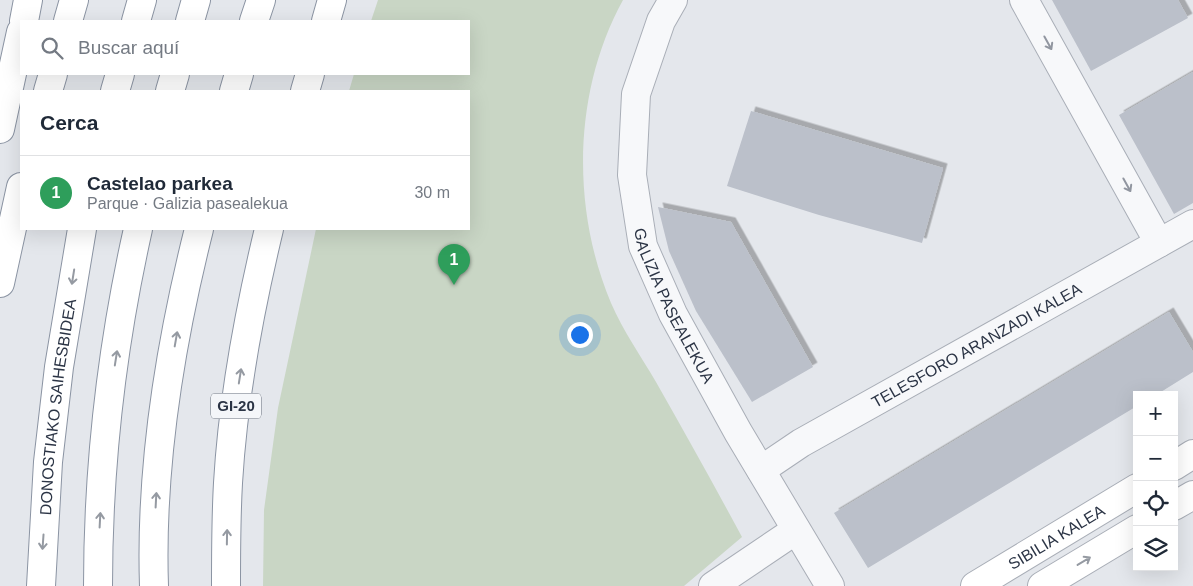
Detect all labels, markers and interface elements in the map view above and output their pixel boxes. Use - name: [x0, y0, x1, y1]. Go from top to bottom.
- search box: [20, 20, 470, 75]
- icon: search: [38, 34, 66, 62]
- one-way arrow: [1043, 35, 1053, 50]
- text: Buscar aquí: [78, 37, 179, 58]
- text: Cerca: [40, 111, 98, 134]
- text: Castelao parkea: [87, 173, 233, 194]
- one-way arrow: [1122, 177, 1132, 192]
- text: 1: [52, 184, 60, 201]
- text: 30 m: [414, 184, 450, 201]
- text: Parque · Galizia pasealekua: [87, 195, 288, 212]
- street label: GALIZIA PASEALEKUA: [631, 227, 717, 386]
- pin: 1: [438, 244, 470, 285]
- one-way arrow: [68, 268, 78, 284]
- street label: TELESFORO ARANZADI KALEA: [869, 280, 1085, 411]
- street label: DONOSTIAKO SAIHESBIDEA: [37, 297, 79, 516]
- your location: [567, 322, 593, 348]
- one-way arrow: [172, 331, 182, 347]
- one-way arrow: [111, 351, 121, 367]
- one-way arrow: [236, 368, 246, 384]
- map controls: [1133, 391, 1178, 571]
- button: +: [1133, 391, 1178, 436]
- road number: GI-20: [211, 394, 261, 418]
- button: −: [1133, 436, 1178, 481]
- button: locate: [1133, 481, 1178, 526]
- one-way arrow: [151, 492, 160, 508]
- street label: SIBILIA KALEA: [1005, 501, 1108, 573]
- one-way arrow: [95, 512, 104, 528]
- button: layers: [1133, 526, 1178, 571]
- one-way arrow: [222, 530, 232, 546]
- one-way arrow: [38, 534, 47, 550]
- one-way arrow: [1076, 555, 1090, 565]

